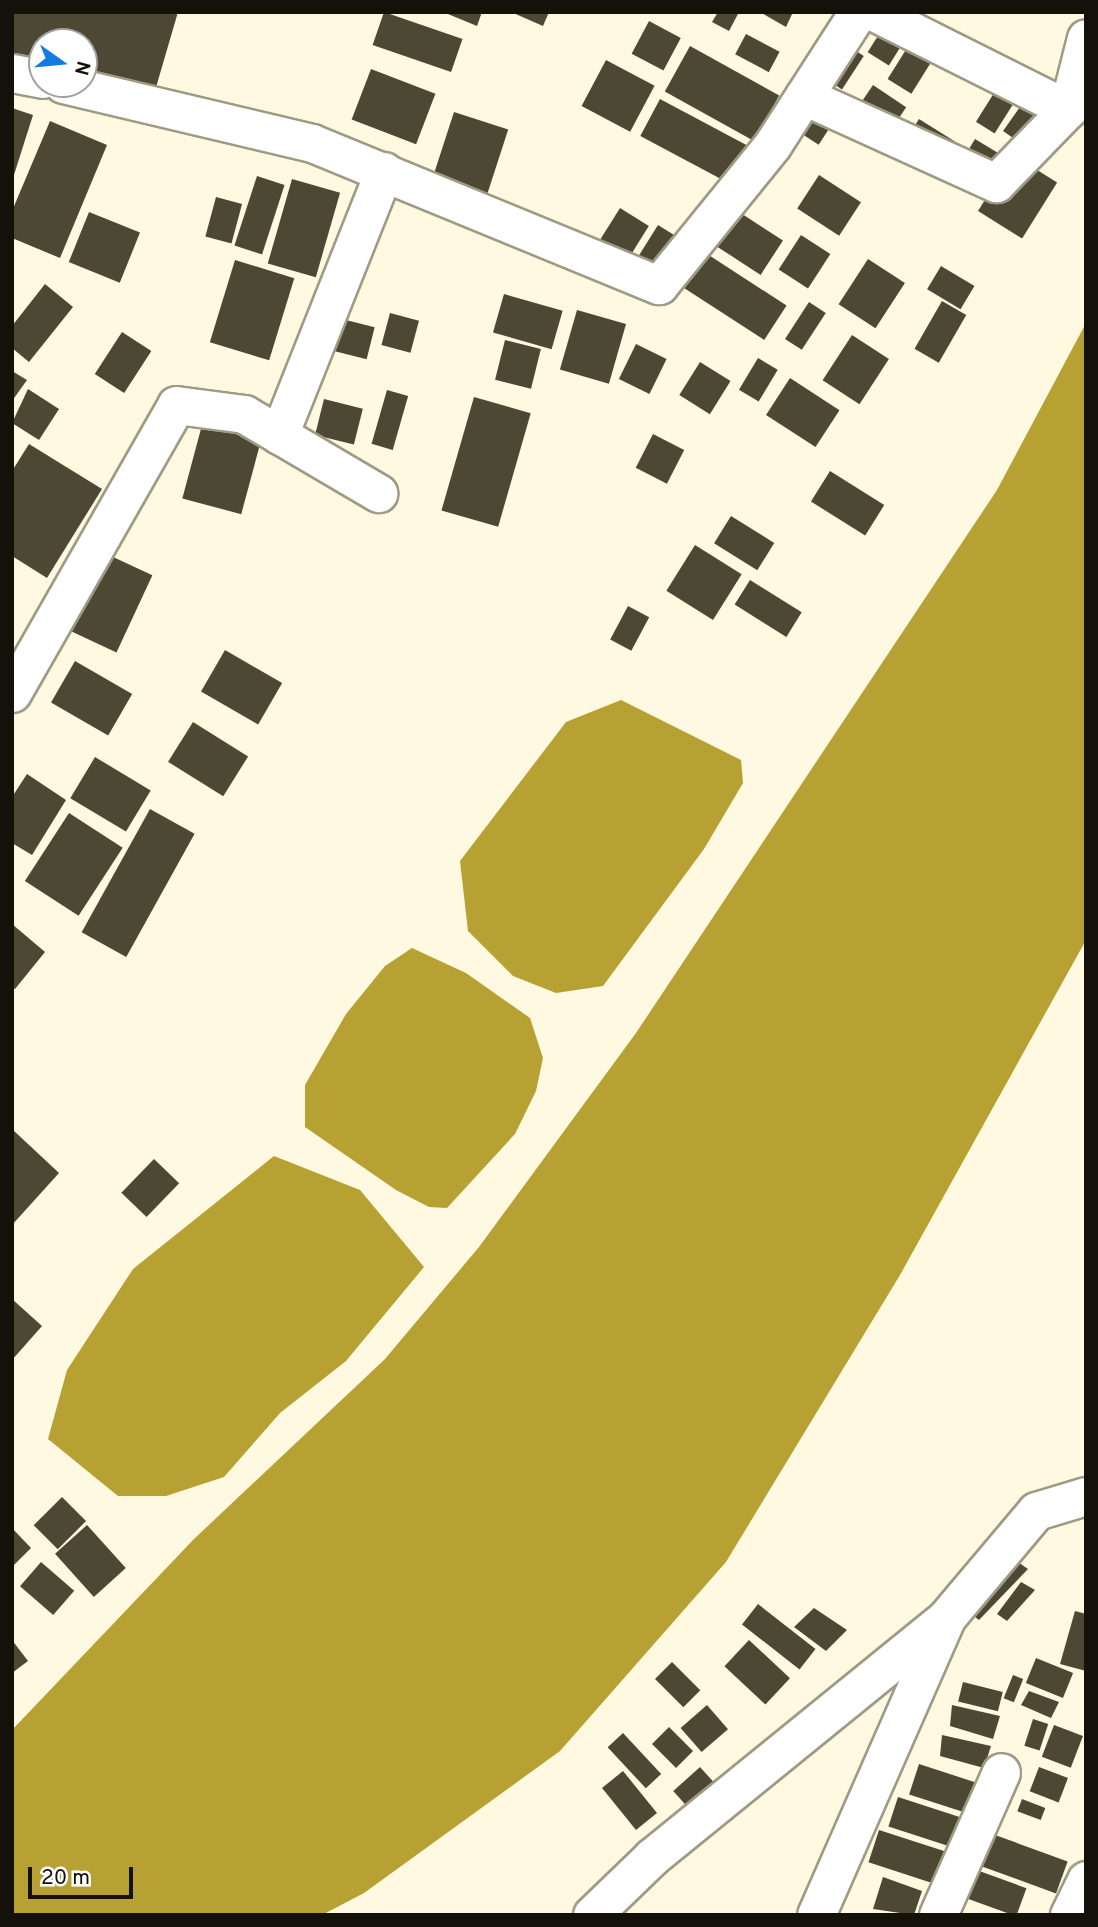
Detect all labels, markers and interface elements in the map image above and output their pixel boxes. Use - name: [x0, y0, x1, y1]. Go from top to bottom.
- north arrow: [28, 28, 98, 98]
- text: N: [68, 58, 95, 78]
- scale bar: [32, 1854, 136, 1898]
- text: 20 m: [41, 1865, 90, 1892]

